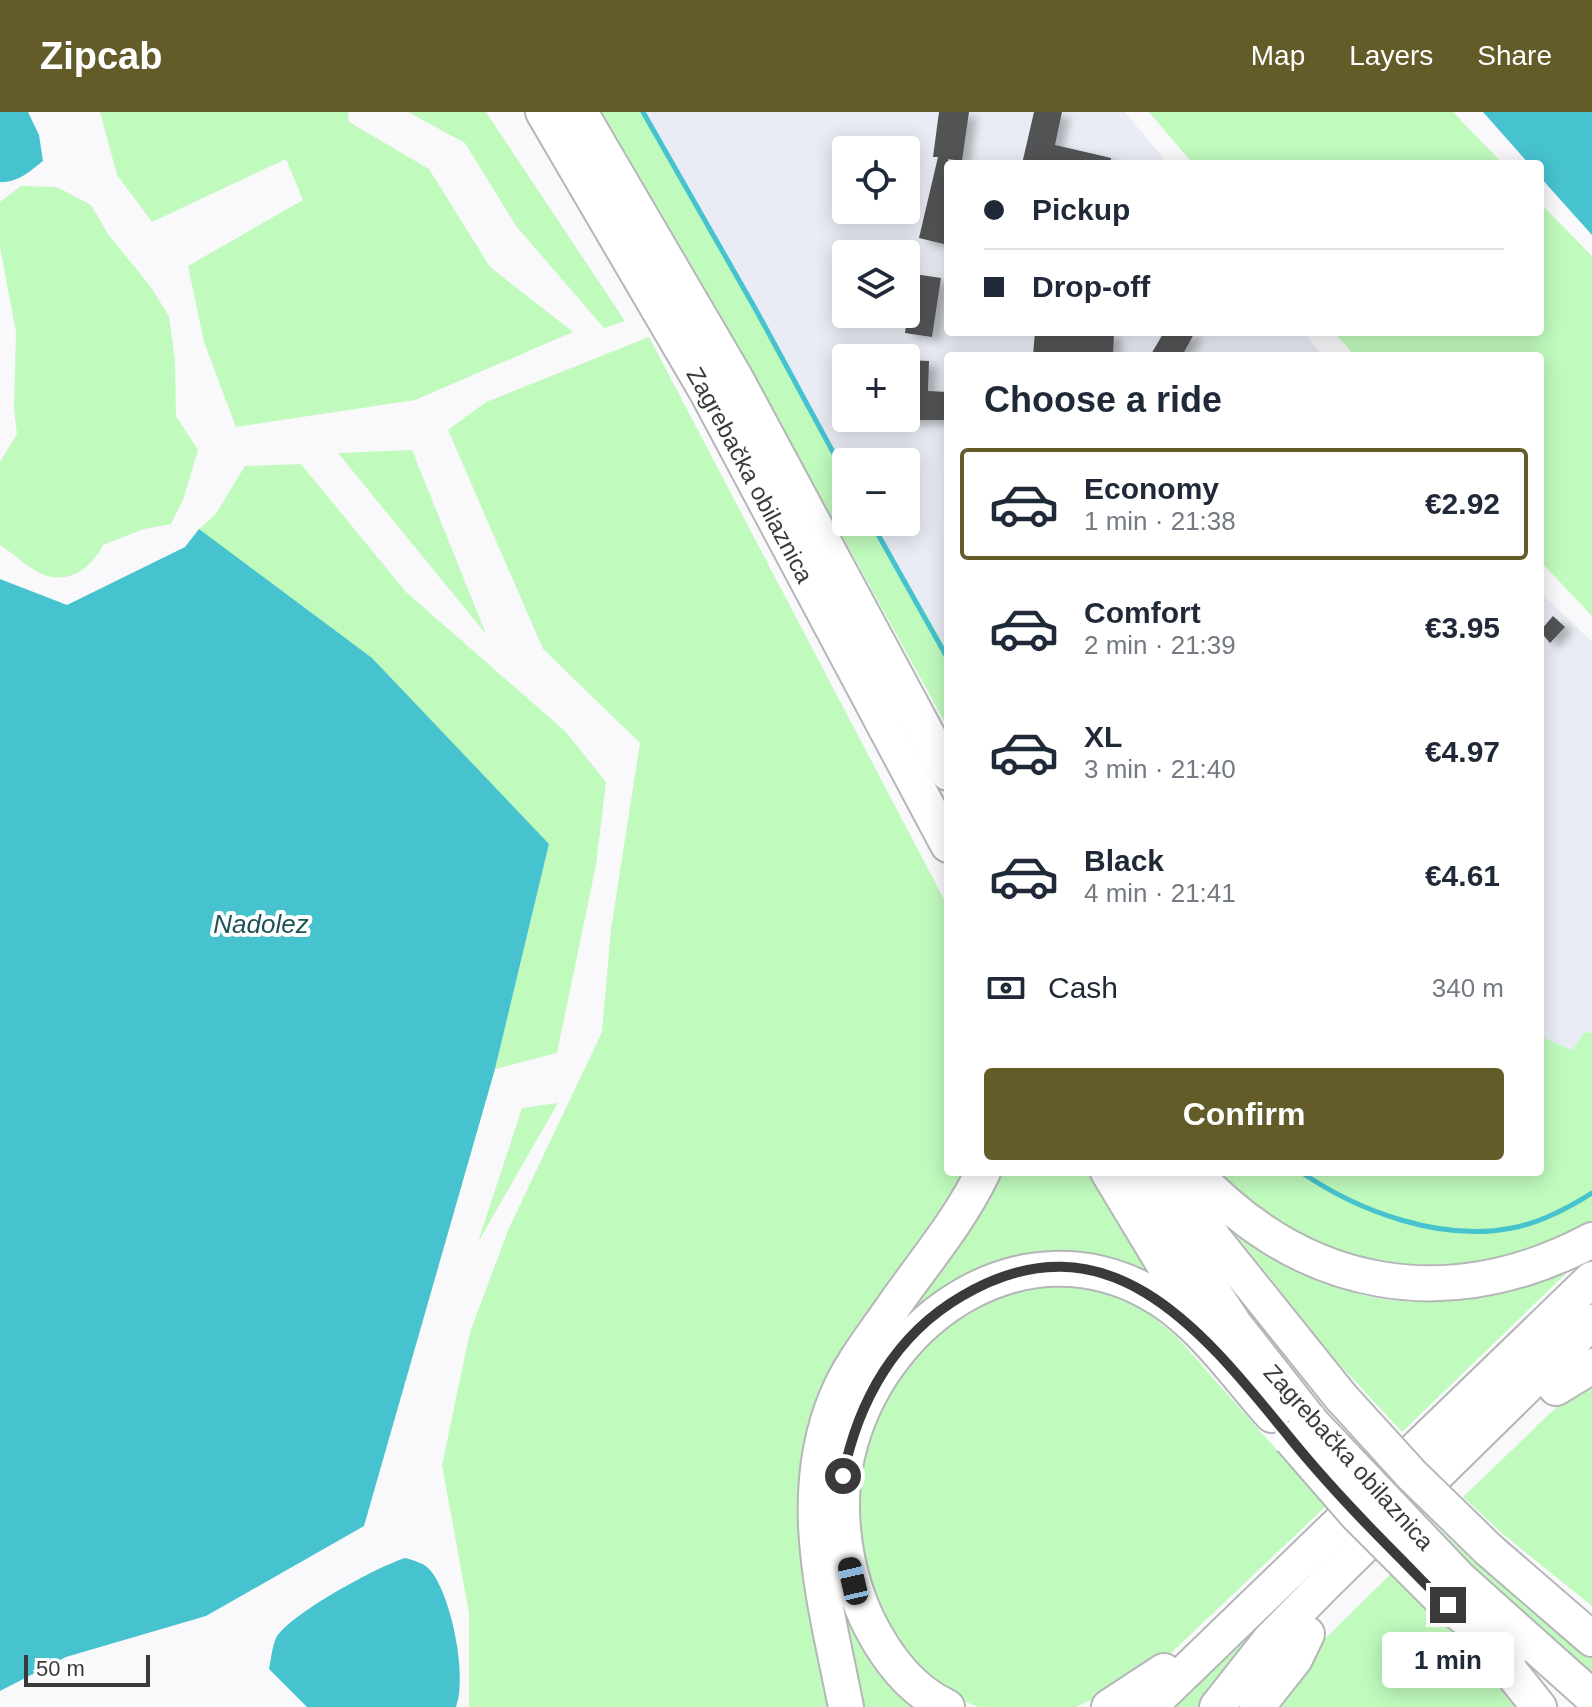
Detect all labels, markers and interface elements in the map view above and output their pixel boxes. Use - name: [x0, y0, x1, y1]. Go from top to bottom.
- text: Zipcab: [40, 35, 162, 77]
- text: Map: [1251, 40, 1305, 71]
- text: Layers: [1349, 40, 1433, 71]
- text: Share: [1477, 40, 1552, 71]
- map controls: [832, 136, 920, 536]
- button: locate: [832, 136, 920, 224]
- text: Pickup: [1032, 193, 1130, 226]
- button: layers: [832, 240, 920, 328]
- text: Drop-off: [1032, 270, 1150, 303]
- button: +: [832, 344, 920, 432]
- street label: Zagrebačka obilaznica: [682, 362, 820, 588]
- text: Choose a ride: [984, 379, 1222, 420]
- button: −: [832, 448, 920, 536]
- icon: car: [988, 468, 1060, 540]
- text: Economy: [1084, 472, 1219, 505]
- text: €2.92: [1425, 487, 1500, 520]
- text: 1 min · 21:38: [1084, 506, 1236, 536]
- icon: car: [988, 592, 1060, 664]
- text: Comfort: [1084, 596, 1201, 629]
- text: €3.95: [1425, 611, 1500, 644]
- text: 2 min · 21:39: [1084, 630, 1236, 660]
- icon: car: [988, 716, 1060, 788]
- text: XL: [1084, 720, 1122, 753]
- text: €4.97: [1425, 735, 1500, 768]
- text: 3 min · 21:40: [1084, 754, 1236, 784]
- icon: car: [988, 840, 1060, 912]
- text: Black: [1084, 844, 1164, 877]
- text: €4.61: [1425, 859, 1500, 892]
- text: 4 min · 21:41: [1084, 878, 1236, 908]
- water label: Nadolez: [213, 909, 309, 939]
- icon: cash: [984, 966, 1028, 1010]
- text: Cash: [1048, 971, 1118, 1004]
- text: 340 m: [1432, 973, 1504, 1003]
- button: Confirm: [984, 1068, 1504, 1160]
- street label: Zagrebačka obilaznica: [1259, 1359, 1440, 1556]
- route start: [825, 1458, 861, 1494]
- car: [836, 1555, 870, 1607]
- route end: [1430, 1587, 1466, 1623]
- callout: 1 min: [1382, 1633, 1514, 1689]
- text: 1 min: [1414, 1645, 1482, 1675]
- scale bar: [24, 1651, 150, 1687]
- text: 50 m: [36, 1656, 85, 1681]

